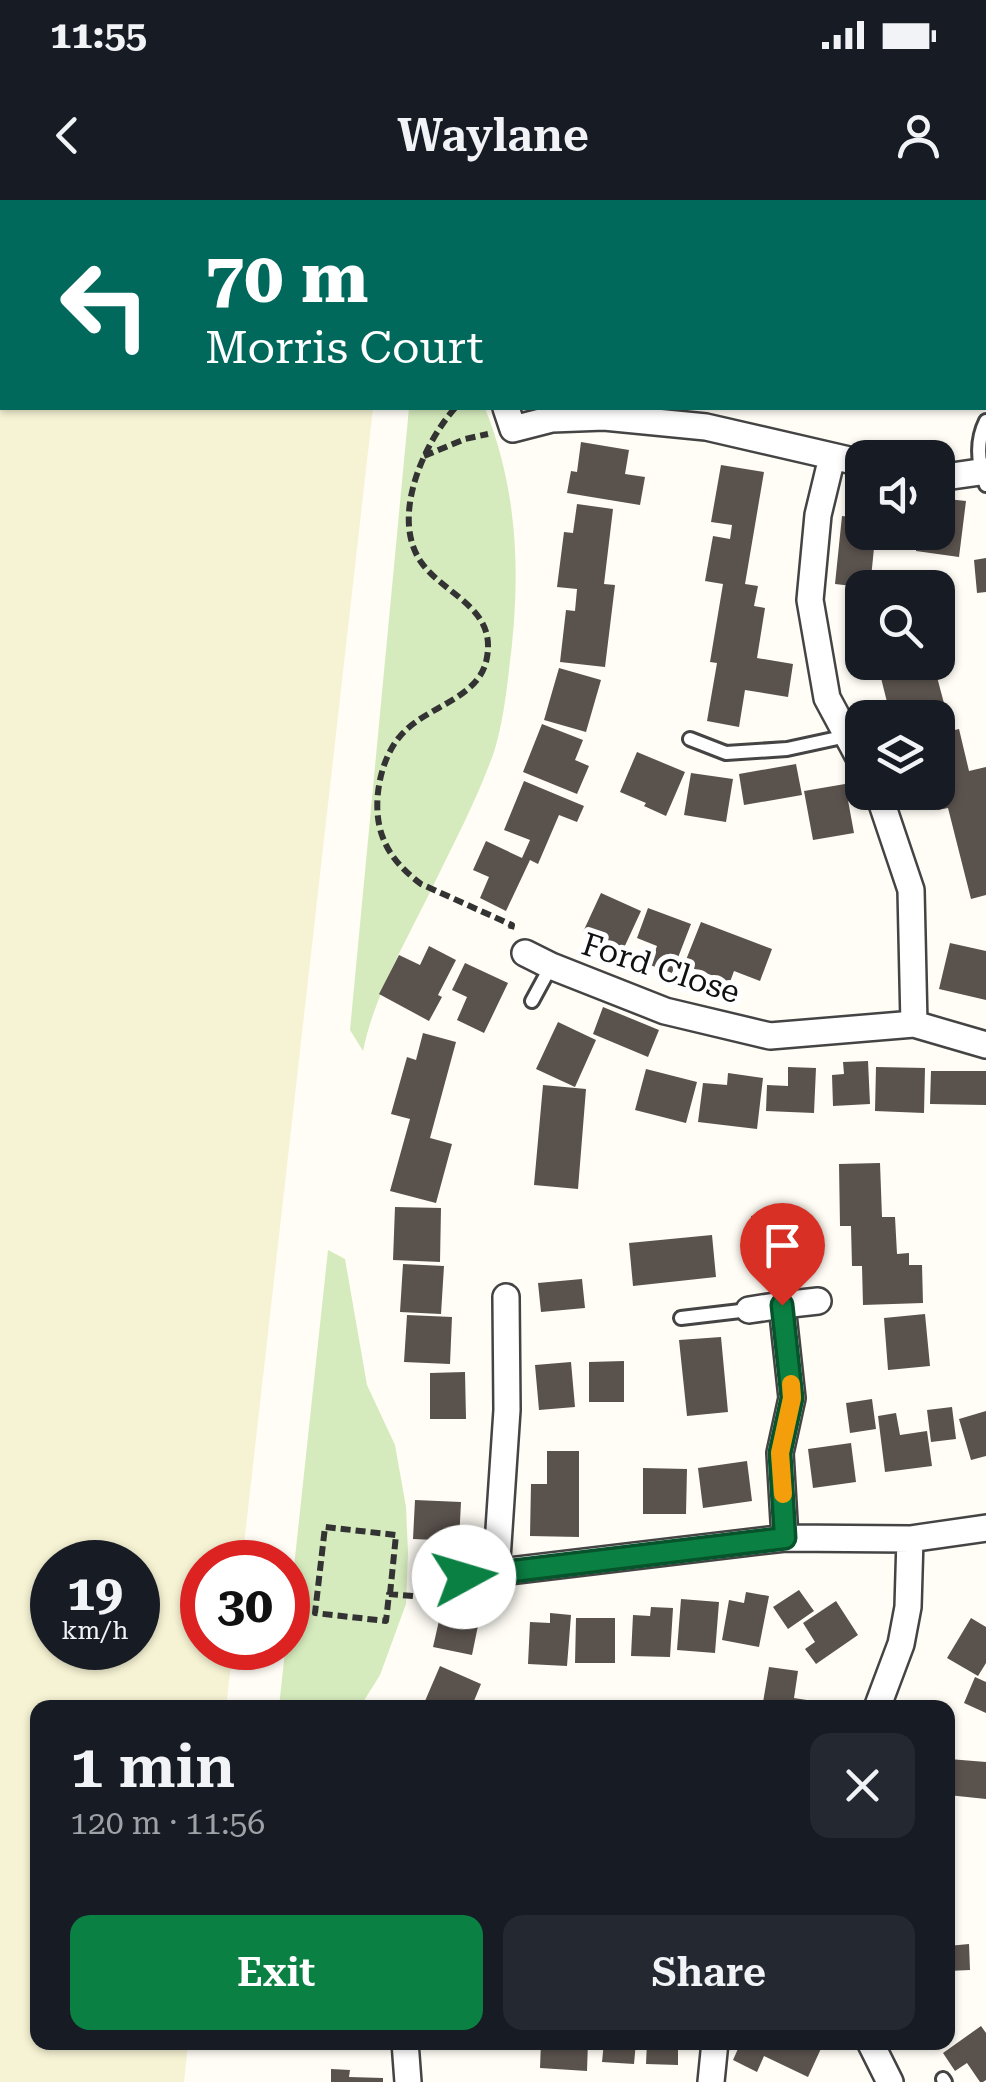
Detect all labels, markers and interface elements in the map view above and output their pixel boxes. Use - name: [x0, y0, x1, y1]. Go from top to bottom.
- text: 11:55: [50, 13, 147, 57]
- icon: back: [40, 108, 95, 163]
- icon: person: [891, 108, 946, 163]
- text: Waylane: [397, 109, 589, 162]
- text: 70 m: [205, 237, 369, 319]
- icon: left: [40, 240, 170, 370]
- text: Morris Court: [205, 321, 484, 374]
- map controls: [845, 440, 955, 810]
- button: sound: [845, 440, 955, 550]
- button: search: [845, 570, 955, 680]
- button: layers: [845, 700, 955, 810]
- street label: Ford Close: [577, 925, 745, 1011]
- pin: [740, 1203, 825, 1306]
- icon: arrive: [755, 1218, 810, 1273]
- position arrow: [412, 1525, 516, 1629]
- speed limit sign: 30: [180, 1540, 310, 1670]
- text: 19: [67, 1564, 123, 1622]
- text: km/h: [62, 1616, 128, 1645]
- text: 1 min: [70, 1731, 235, 1802]
- button: close: [810, 1733, 915, 1838]
- text: 120 m · 11:56: [70, 1804, 265, 1842]
- button: Exit: [70, 1915, 483, 2030]
- button: Share: [503, 1915, 915, 2030]

